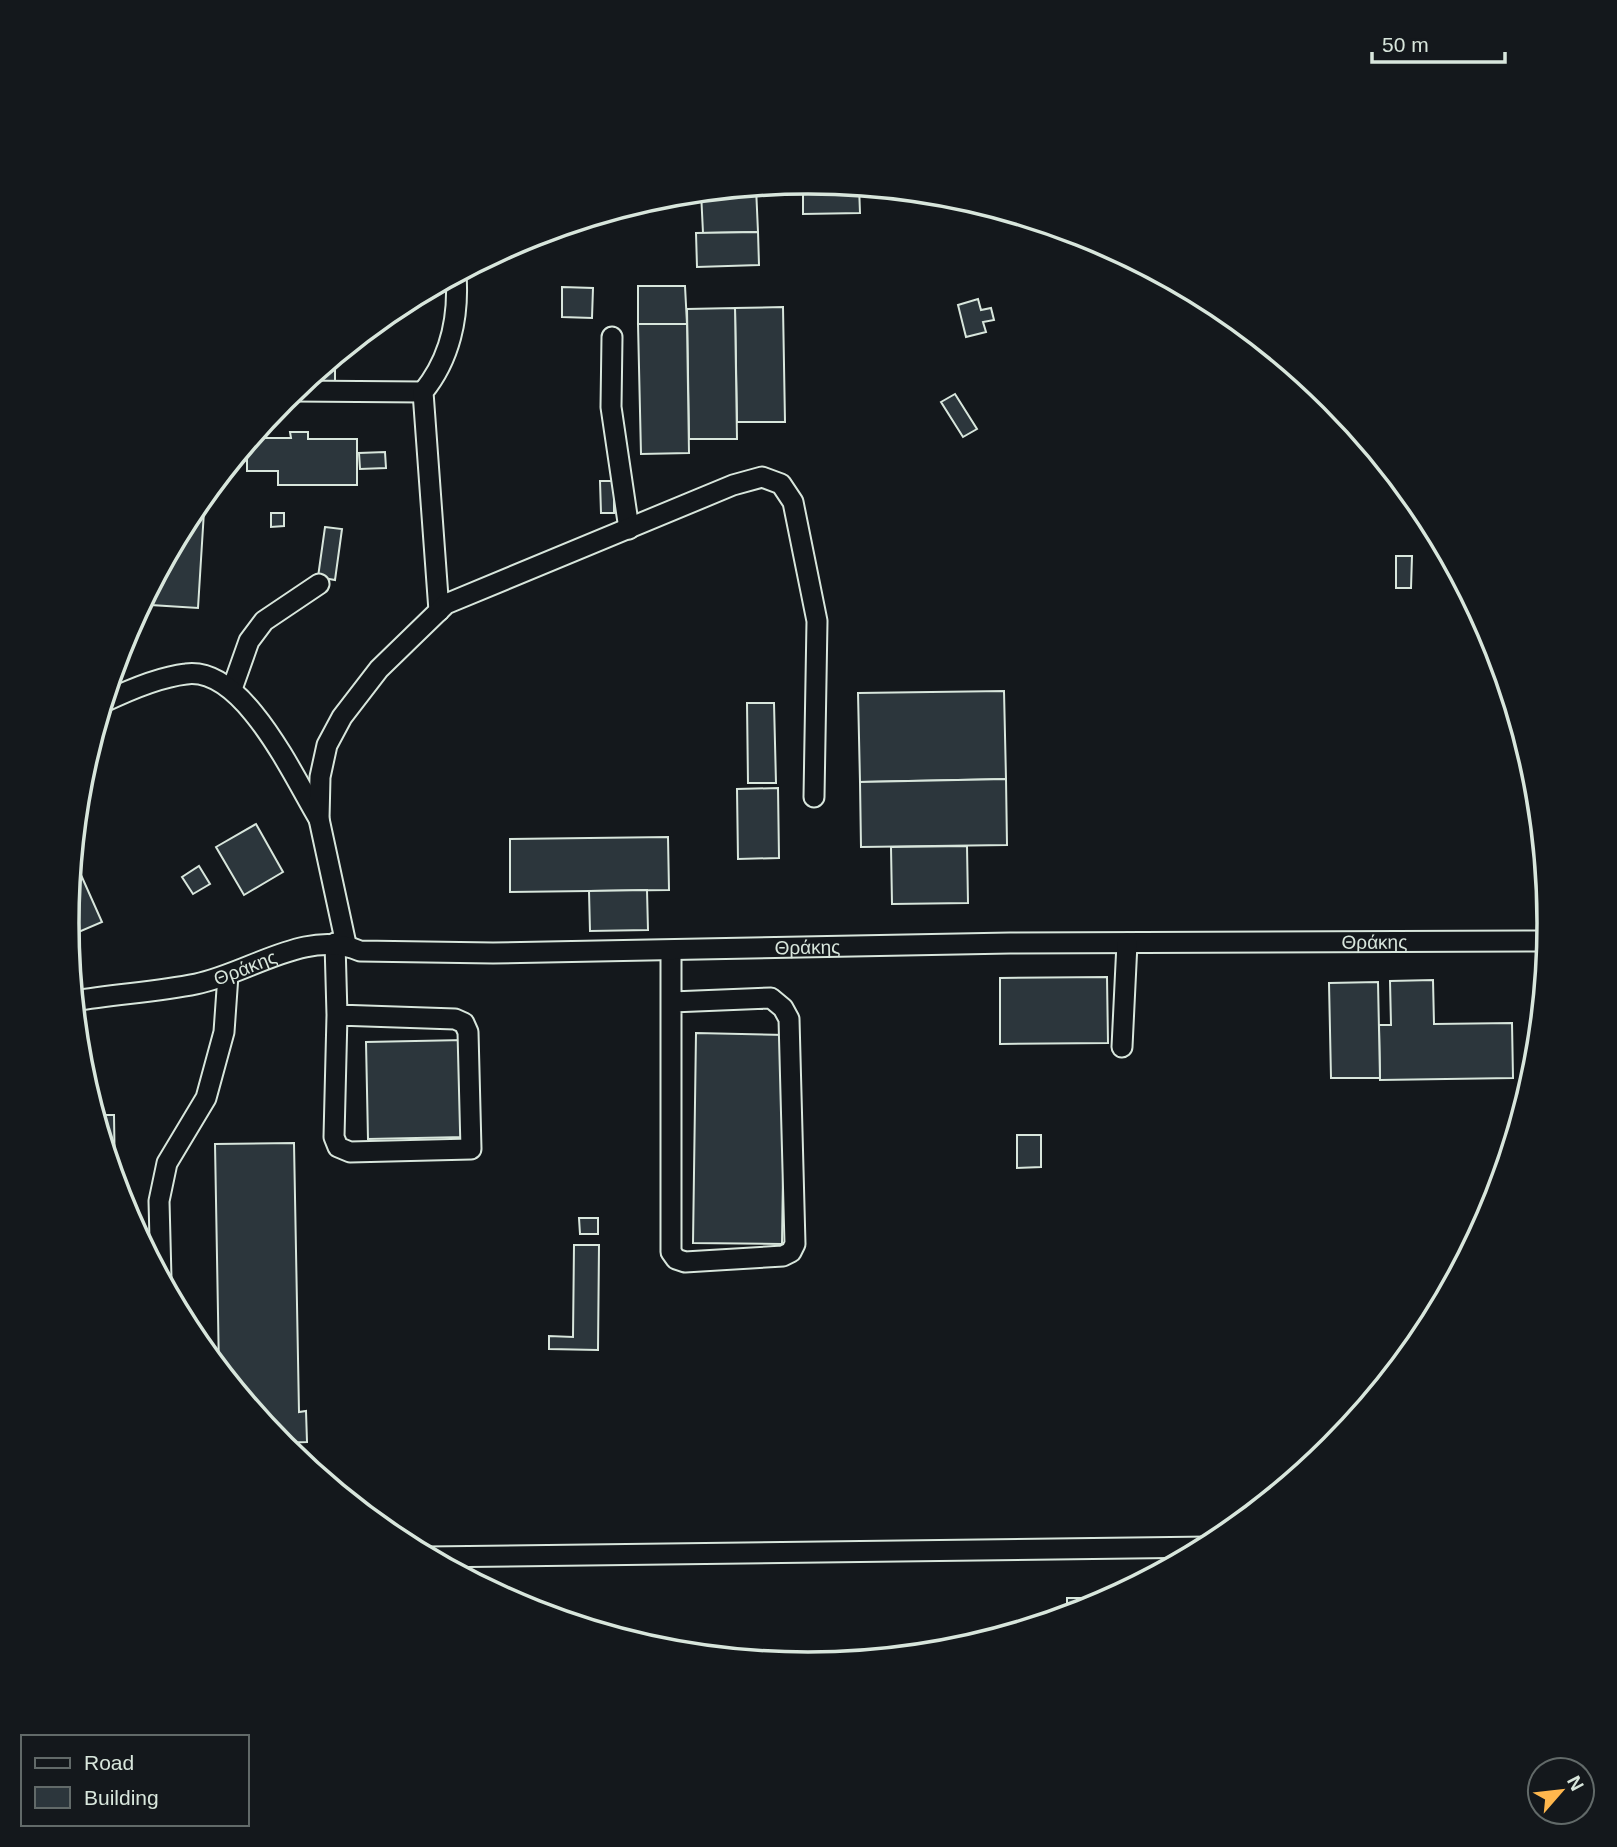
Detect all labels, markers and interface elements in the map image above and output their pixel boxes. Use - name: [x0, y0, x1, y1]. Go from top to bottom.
- scale bar: [1372, 21, 1505, 65]
- text: 50 m: [1382, 33, 1429, 56]
- street label: Θράκης: [1341, 932, 1407, 953]
- street label: Θράκης: [774, 936, 841, 959]
- street label: Θράκης: [211, 946, 280, 990]
- legend: [21, 1735, 248, 1826]
- text: Road: [84, 1751, 134, 1774]
- north arrow: [1526, 1756, 1596, 1826]
- text: N: [1563, 1772, 1588, 1794]
- text: Building: [84, 1786, 159, 1809]

